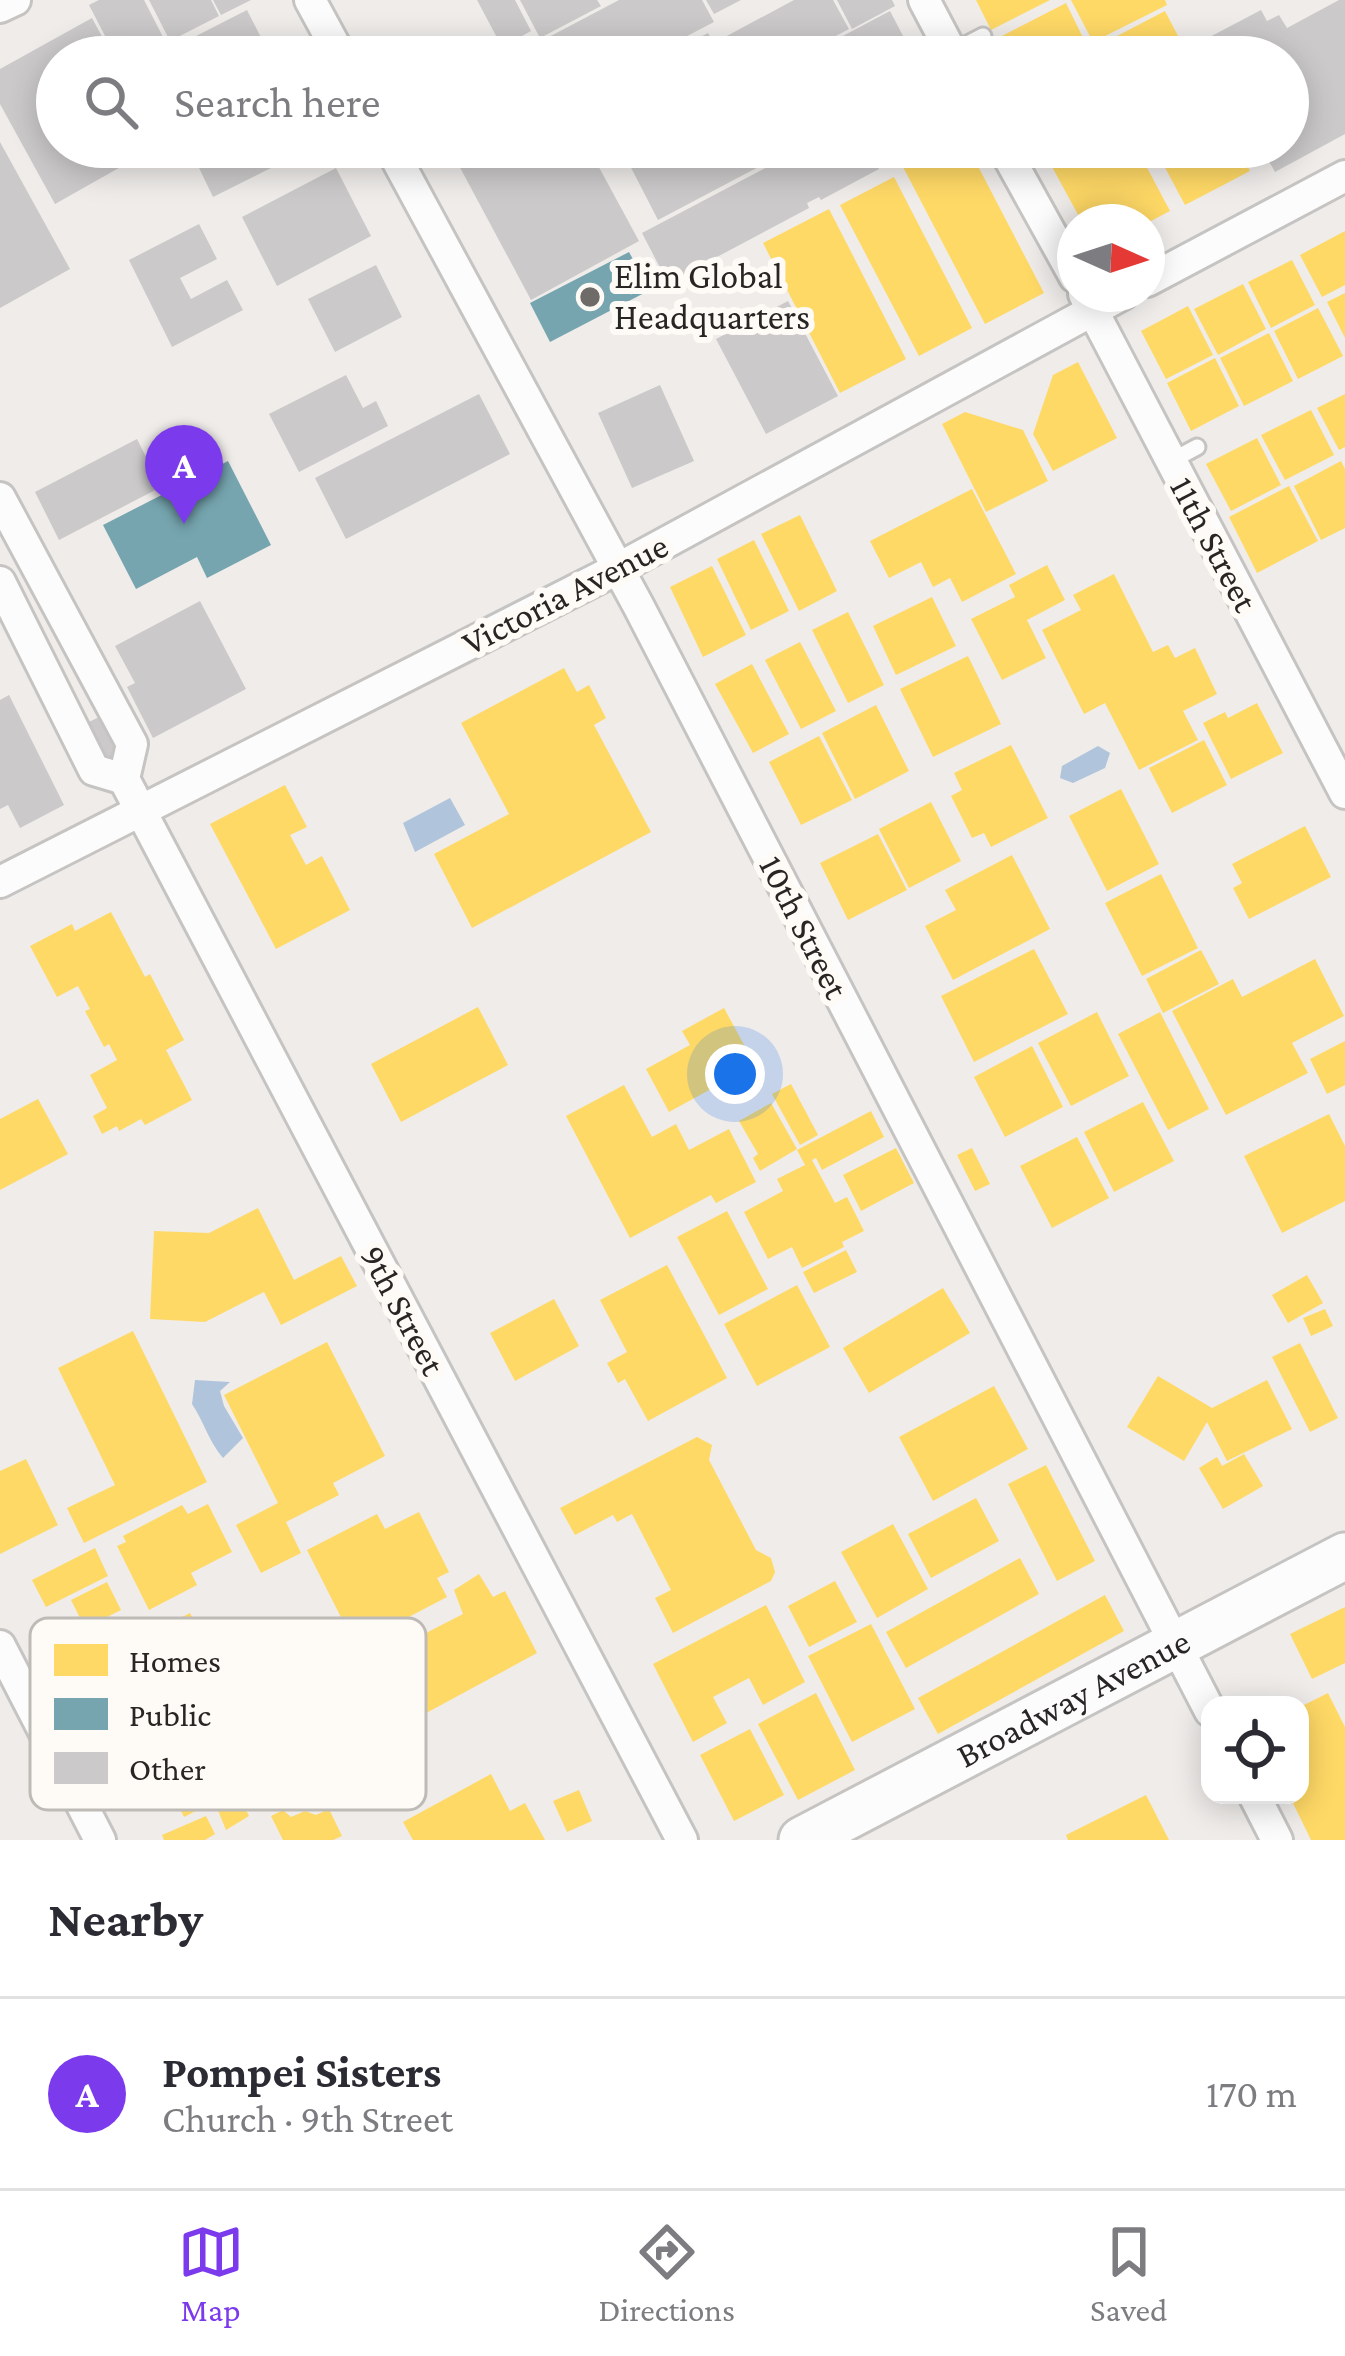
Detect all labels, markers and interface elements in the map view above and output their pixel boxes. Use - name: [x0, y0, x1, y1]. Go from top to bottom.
- search box: [36, 36, 1309, 168]
- icon: search: [78, 69, 144, 135]
- text: Search here: [174, 77, 381, 127]
- north arrow: [1057, 204, 1165, 312]
- place label: Elim Global Headquarters: [614, 256, 810, 337]
- marker: Elim Global Headquarters: [577, 284, 603, 310]
- pin: A: [145, 425, 223, 524]
- street label: 11th Street: [1162, 470, 1266, 619]
- street label: Victoria Avenue: [455, 525, 675, 663]
- street label: 10th Street: [751, 849, 857, 1006]
- your location: [705, 1044, 765, 1104]
- street label: 9th Street: [352, 1239, 454, 1382]
- legend: [30, 1618, 426, 1810]
- street label: Broadway Avenue: [950, 1621, 1196, 1776]
- text: Homes: [129, 1642, 221, 1679]
- text: Public: [129, 1696, 211, 1733]
- map controls: [1201, 1696, 1309, 1804]
- button: locate: [1201, 1696, 1309, 1804]
- text: Other: [129, 1750, 206, 1787]
- text: Nearby: [48, 1890, 203, 1947]
- text: Pompei Sisters: [162, 2047, 441, 2097]
- text: A: [75, 2072, 99, 2115]
- text: 170 m: [1206, 2072, 1297, 2115]
- text: Church · 9th Street: [162, 2097, 453, 2140]
- tab: Map: [178, 2219, 244, 2328]
- tab: Directions: [599, 2219, 735, 2328]
- tab: Saved: [1090, 2219, 1167, 2328]

